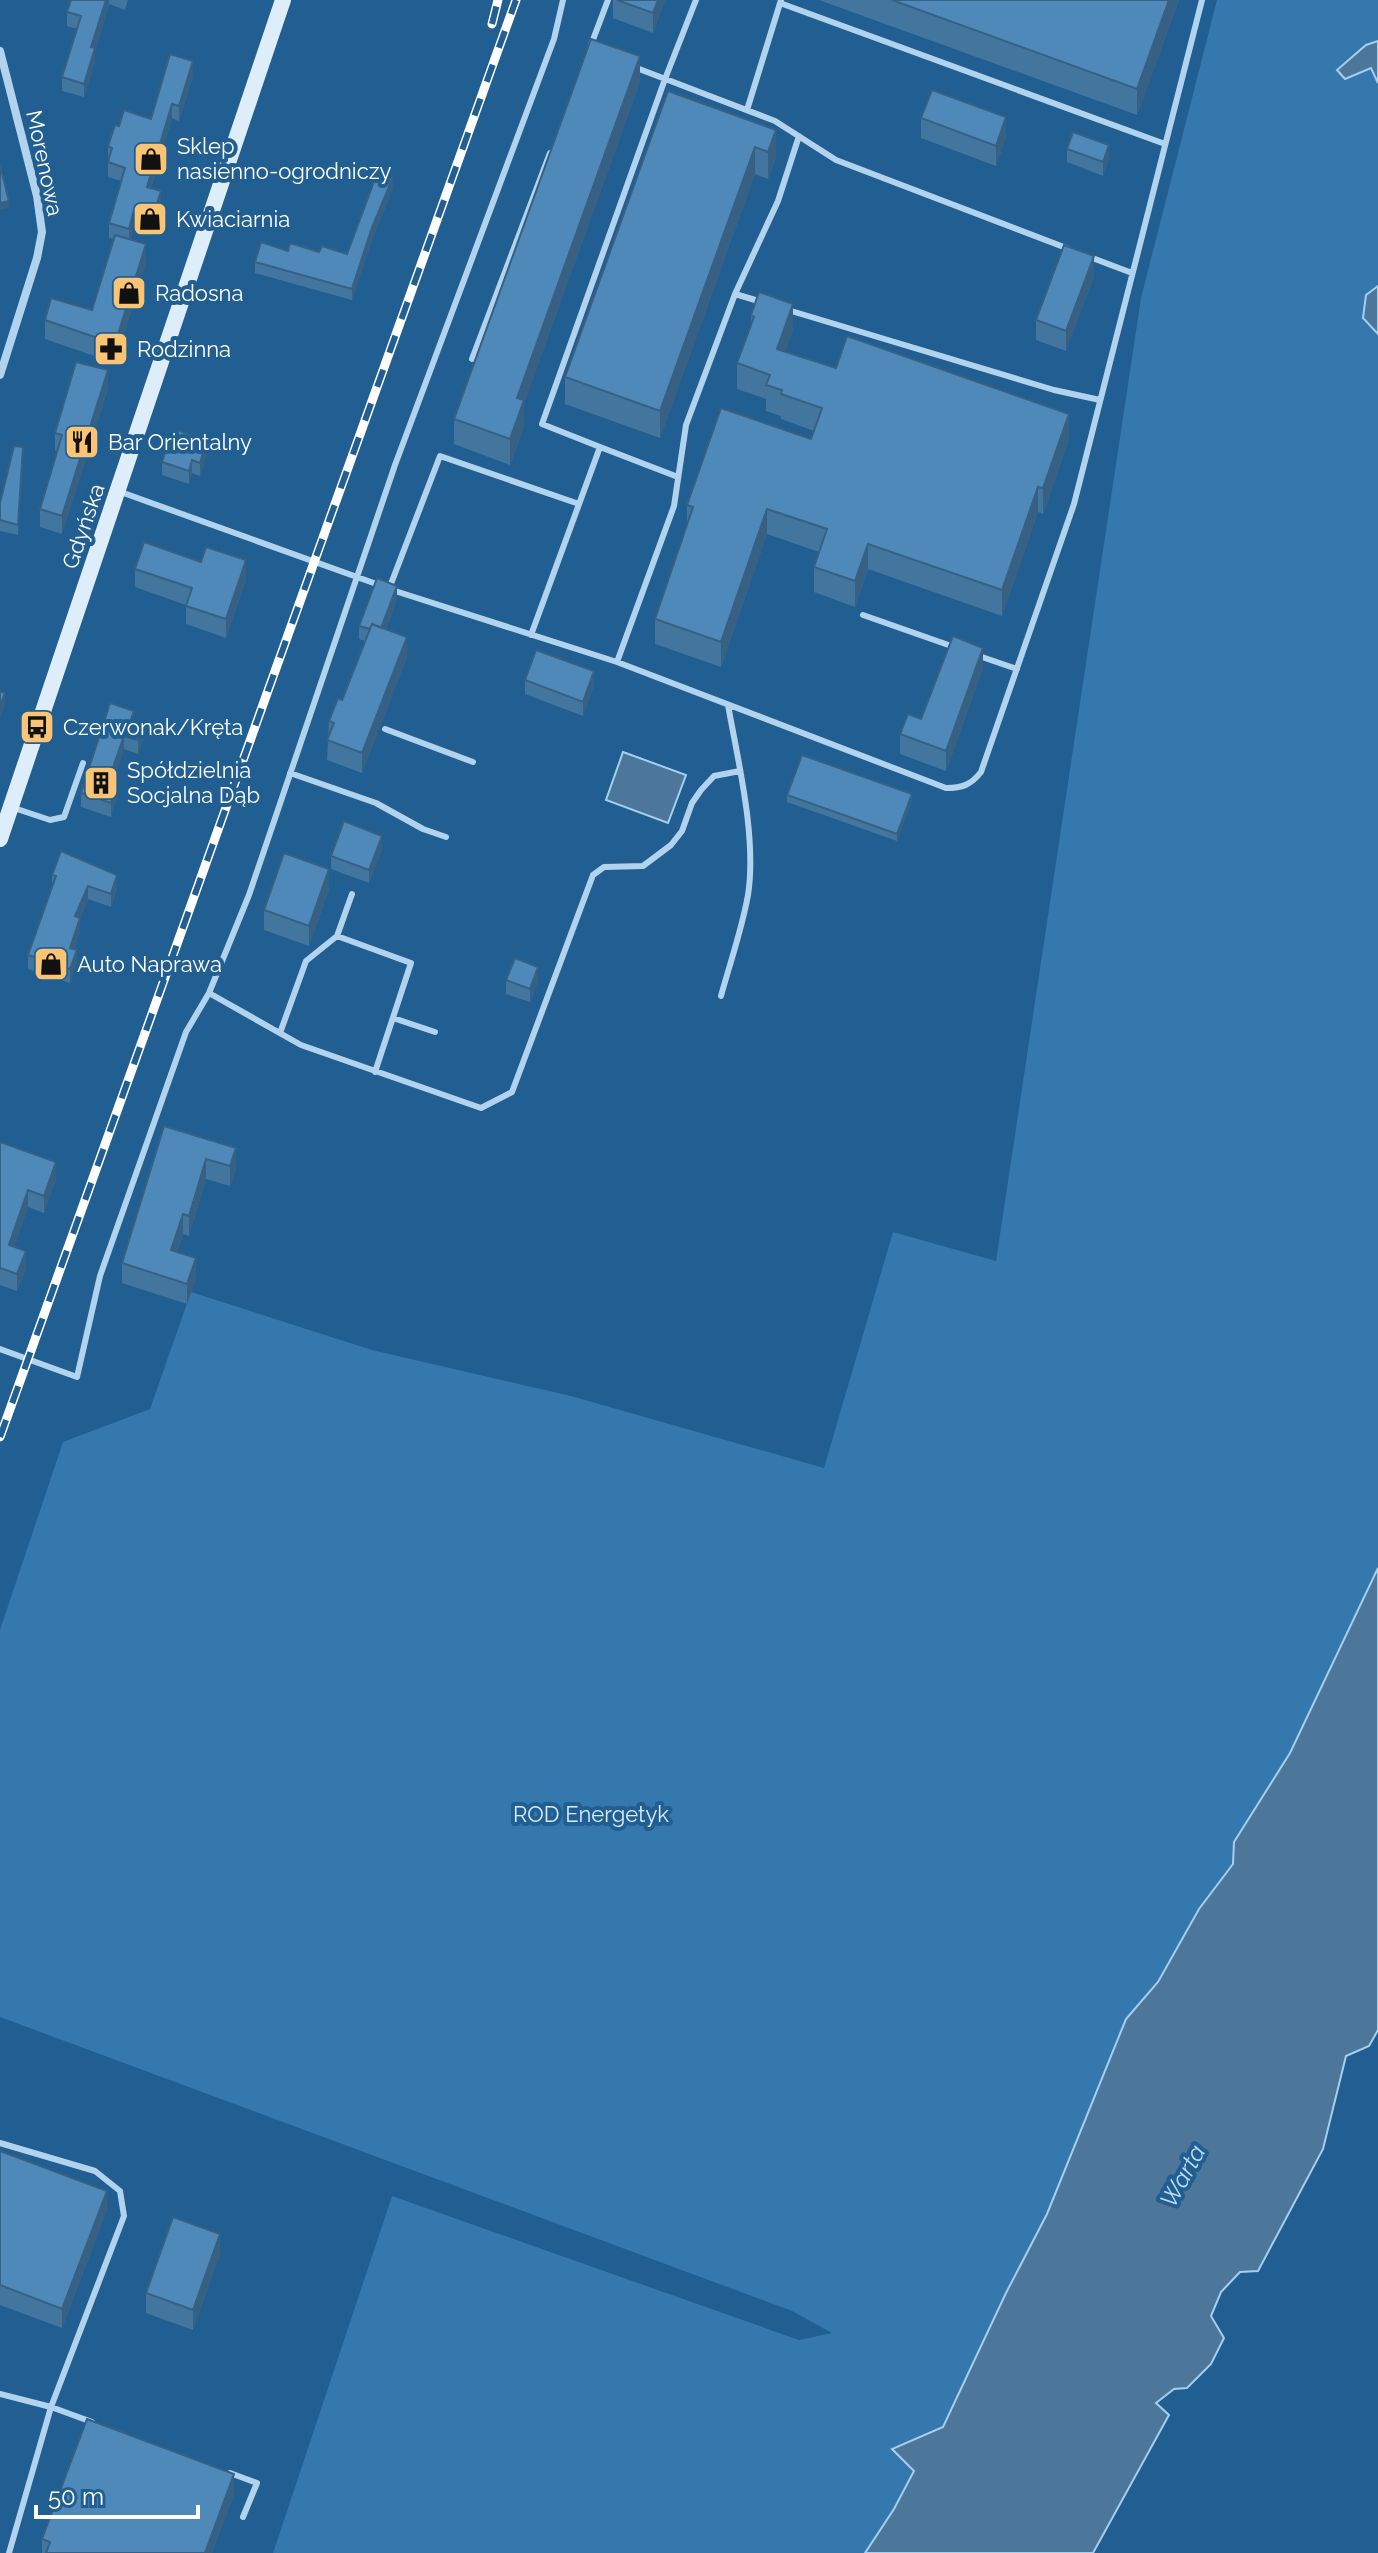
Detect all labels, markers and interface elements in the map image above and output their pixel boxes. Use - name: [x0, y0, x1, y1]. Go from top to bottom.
- street label: Morenowa: [21, 108, 69, 218]
- place label: Sklep nasienno-ogrodniczy: [177, 133, 392, 184]
- shop icon: Sklep nasienno-ogrodniczy: [132, 140, 170, 178]
- shop icon: Kwiaciarnia: [131, 200, 169, 238]
- place label: Kwiaciarnia: [176, 206, 290, 232]
- shop icon: Radosna: [110, 274, 148, 312]
- place label: Radosna: [155, 280, 243, 306]
- pharmacy icon: Rodzinna: [92, 330, 130, 368]
- place label: Rodzinna: [137, 336, 231, 362]
- restaurant icon: Bar Orientalny: [63, 423, 101, 461]
- place label: Bar Orientalny: [108, 429, 252, 455]
- street label: Gdyńska: [56, 480, 110, 572]
- bus stop icon: Czerwonak/Kręta: [18, 708, 56, 746]
- place label: Czerwonak/Kręta: [63, 714, 243, 740]
- place label: Spółdzielnia Socjalna Dąb: [127, 757, 260, 808]
- building icon: Spółdzielnia Socjalna Dąb: [82, 764, 120, 802]
- shop icon: Auto Naprawa: [32, 945, 70, 983]
- place label: Auto Naprawa: [77, 951, 222, 977]
- park label: ROD Energetyk: [513, 1801, 669, 1827]
- water label: Warta: [1154, 2139, 1211, 2212]
- scale bar: [36, 2469, 198, 2519]
- text: 50 m: [48, 2482, 104, 2511]

